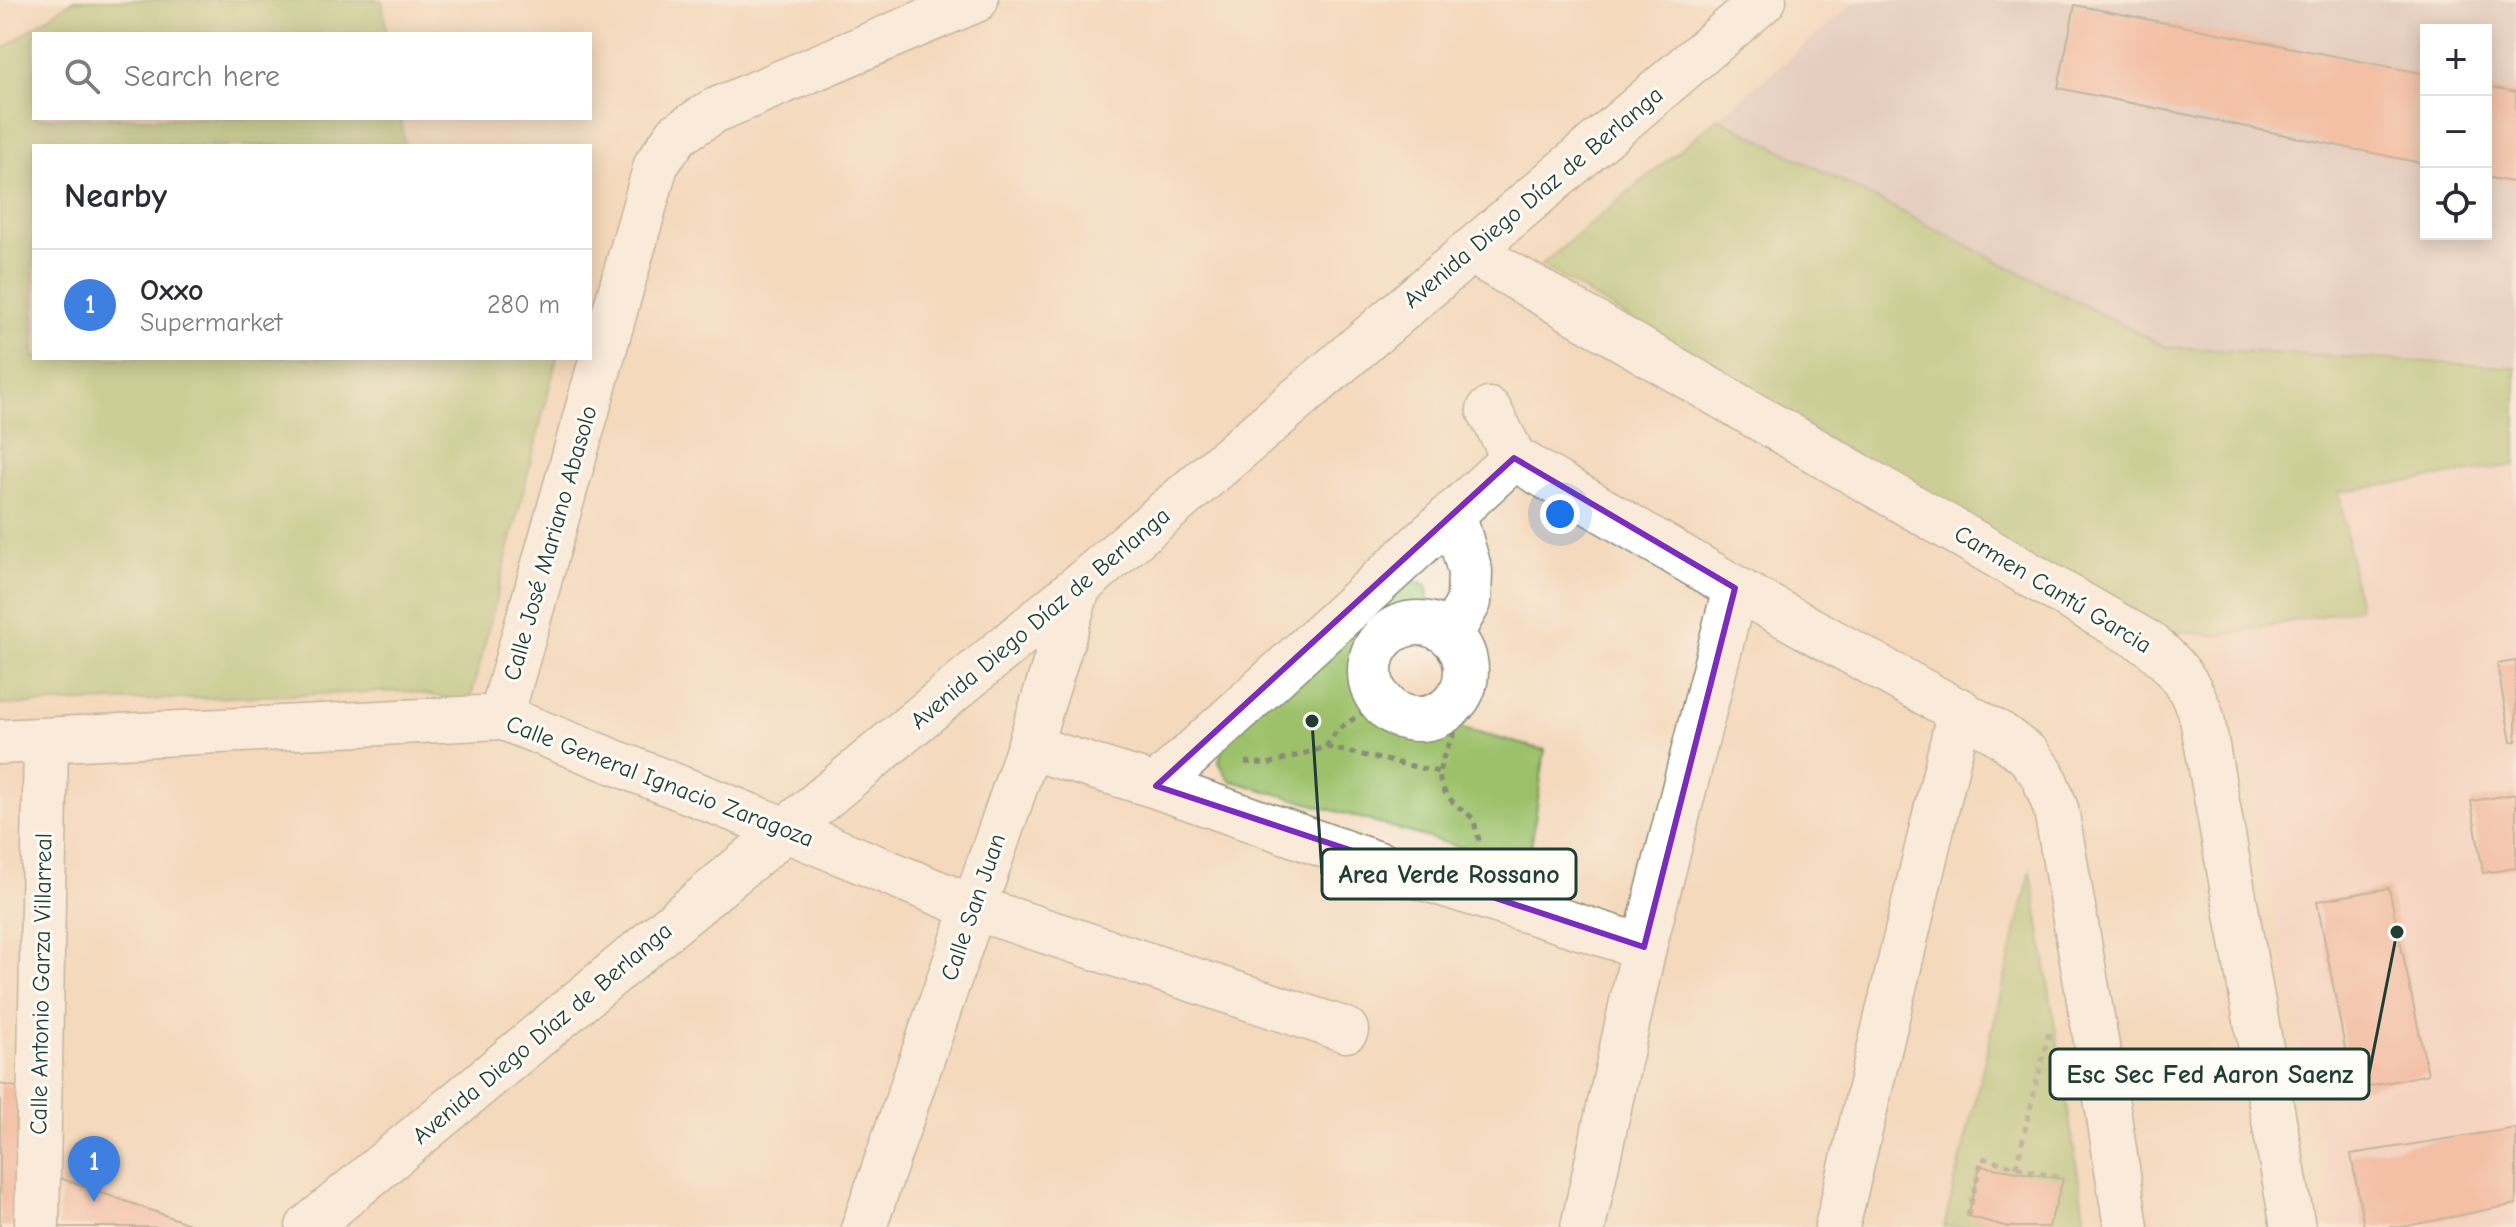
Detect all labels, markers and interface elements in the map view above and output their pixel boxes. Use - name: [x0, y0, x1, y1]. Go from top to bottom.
- map controls: [2420, 24, 2492, 240]
- button: +: [2420, 24, 2492, 96]
- search box: [32, 32, 592, 120]
- icon: search: [60, 54, 104, 98]
- text: Search here: [124, 59, 280, 94]
- street label: Avenida Diego Díaz de Berlanga: [1398, 80, 1668, 314]
- button: −: [2420, 96, 2492, 168]
- button: locate: [2420, 168, 2492, 240]
- text: Nearby: [64, 176, 167, 216]
- text: Oxxo: [140, 273, 203, 308]
- text: 1: [85, 290, 95, 320]
- text: 280 m: [487, 290, 560, 320]
- text: Supermarket: [140, 308, 283, 338]
- street label: Calle José Mariano Abasolo: [497, 402, 603, 684]
- your location: [1540, 494, 1580, 534]
- street label: Avenida Diego Díaz de Berlanga: [905, 501, 1175, 735]
- street label: Carmen Cantú Garcia: [1949, 519, 2157, 659]
- street label: Calle General Ignacio Zaragoza: [502, 709, 818, 853]
- street label: Calle San Juan: [935, 830, 1011, 984]
- street label: Calle Antonio Garza Villarreal: [24, 833, 58, 1135]
- callout: Area Verde Rossano: [1322, 849, 1576, 899]
- text: Area Verde Rossano: [1338, 860, 1560, 890]
- street label: Avenida Diego Díaz de Berlanga: [407, 916, 677, 1150]
- callout: Esc Sec Fed Aaron Saenz: [2050, 1049, 2369, 1099]
- text: Esc Sec Fed Aaron Saenz: [2066, 1060, 2354, 1090]
- pin: 1: [68, 1136, 120, 1202]

